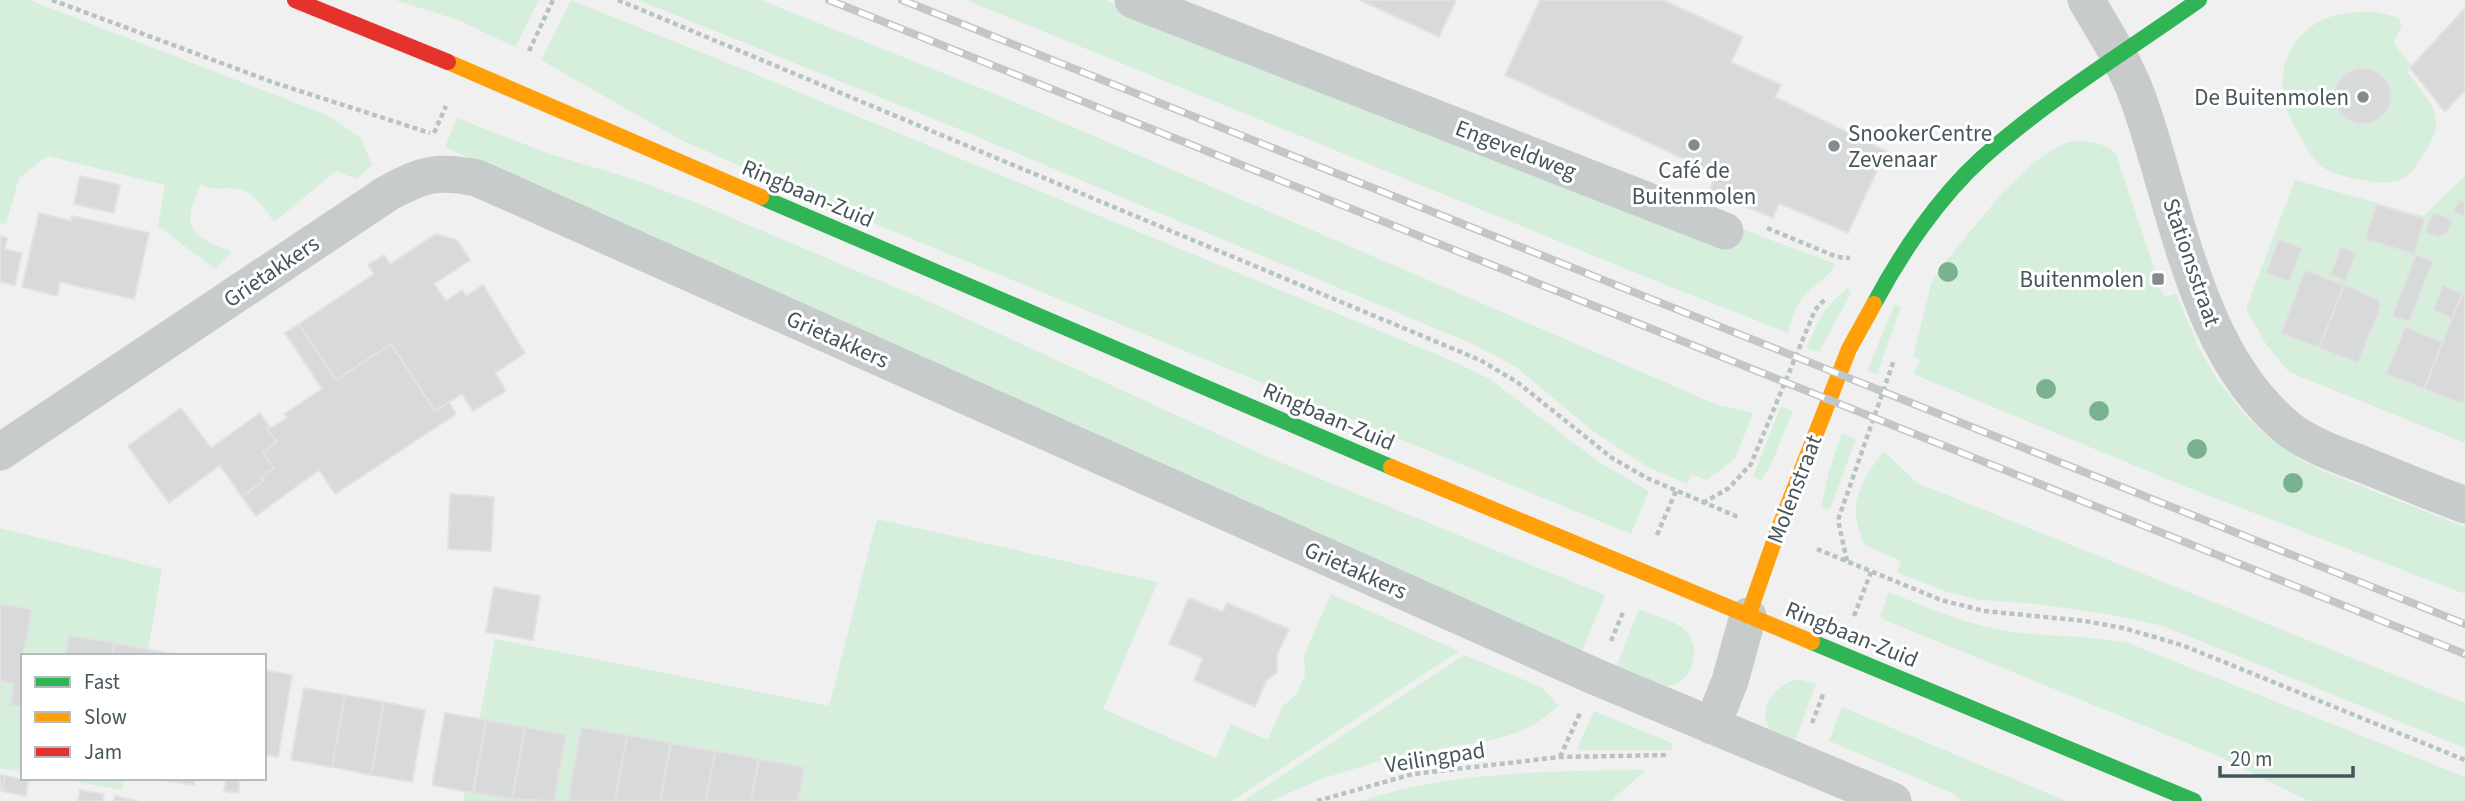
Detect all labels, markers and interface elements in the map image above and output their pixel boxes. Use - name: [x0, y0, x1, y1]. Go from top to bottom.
- place label: De Buitenmolen: [2194, 81, 2349, 114]
- marker: De Buitenmolen: [2355, 89, 2371, 105]
- street label: Engeveldweg: [1450, 111, 1582, 188]
- place label: SnookerCentre Zevenaar: [1848, 117, 1992, 176]
- marker: Café de Buitenmolen: [1686, 137, 1702, 153]
- marker: SnookerCentre Zevenaar: [1826, 138, 1842, 154]
- street label: Ringbaan-Zuid: [737, 151, 879, 236]
- place label: Café de Buitenmolen: [1632, 154, 1756, 213]
- street label: Stationsstraat: [2154, 194, 2229, 331]
- street label: Grietakkers: [217, 227, 326, 316]
- place label: Buitenmolen: [2019, 263, 2144, 296]
- marker: Buitenmolen: [2150, 271, 2166, 287]
- street label: Grietakkers: [781, 302, 894, 377]
- street label: Ringbaan-Zuid: [1258, 374, 1400, 459]
- street label: Molenstraat: [1759, 430, 1830, 548]
- street label: Grietakkers: [1299, 533, 1412, 608]
- street label: Ringbaan-Zuid: [1780, 593, 1923, 676]
- legend: [21, 654, 266, 780]
- text: Fast: [84, 667, 120, 697]
- text: Slow: [84, 702, 127, 732]
- street label: Veilingpad: [1383, 733, 1488, 782]
- scale bar: [2220, 734, 2353, 778]
- text: Jam: [84, 737, 122, 767]
- text: 20 m: [2230, 744, 2272, 774]

